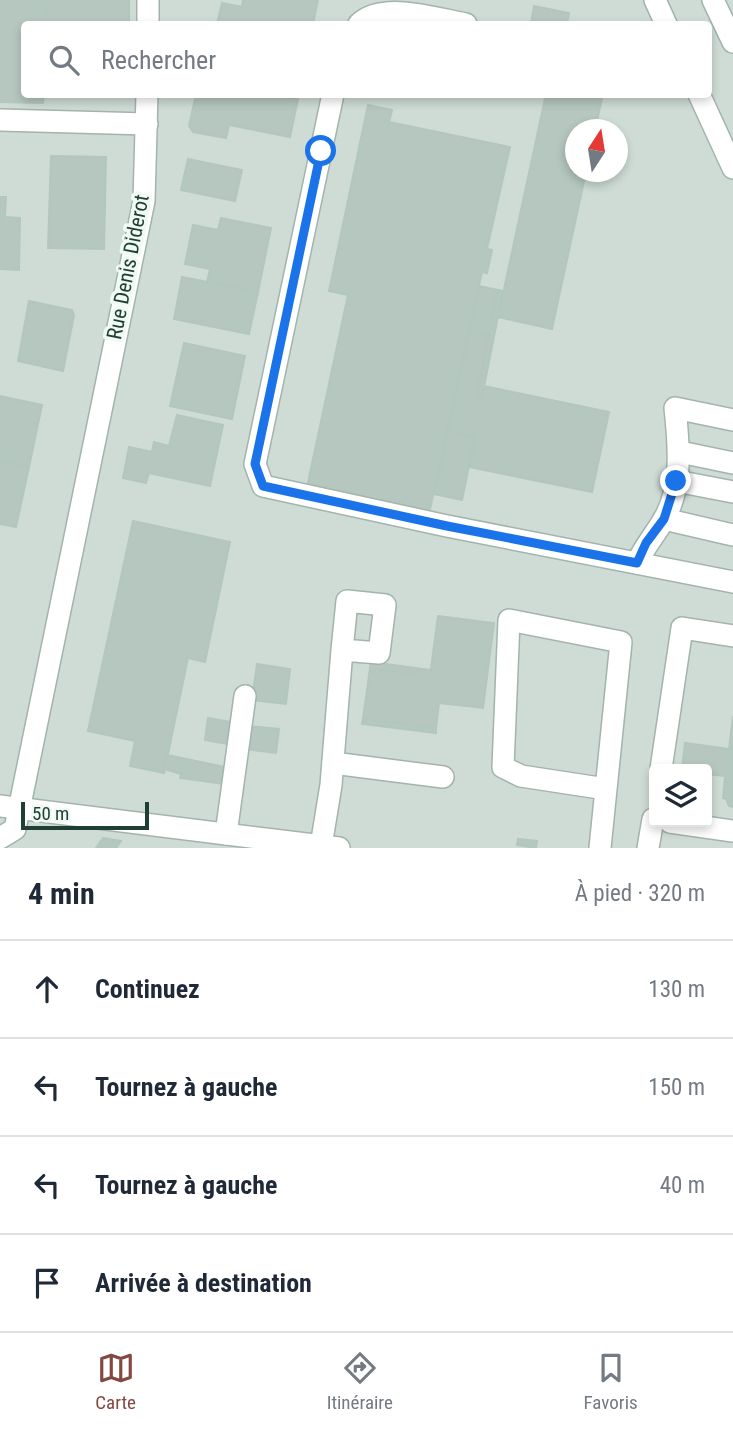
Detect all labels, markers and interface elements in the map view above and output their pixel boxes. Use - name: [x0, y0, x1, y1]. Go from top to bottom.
- search box: [21, 21, 712, 98]
- icon: search: [45, 41, 83, 79]
- text: Rechercher: [101, 45, 216, 75]
- north arrow: [565, 119, 628, 182]
- route start: [305, 135, 336, 166]
- street label: Rue Denis Diderot: [102, 192, 154, 342]
- route end: [660, 465, 691, 496]
- map controls: [649, 764, 712, 827]
- button: layers: [649, 764, 712, 827]
- scale bar: [21, 799, 149, 831]
- text: 50 m: [32, 802, 69, 825]
- text: 4 min: [28, 876, 95, 911]
- text: À pied · 320 m: [575, 880, 705, 907]
- icon: ahead: [28, 970, 66, 1008]
- text: Continuez: [95, 974, 200, 1004]
- text: 130 m: [648, 976, 705, 1003]
- icon: left: [28, 1068, 66, 1106]
- text: Tournez à gauche: [95, 1072, 277, 1102]
- text: 150 m: [648, 1074, 705, 1101]
- icon: left: [28, 1166, 66, 1204]
- text: Tournez à gauche: [95, 1170, 277, 1200]
- text: 40 m: [660, 1172, 705, 1199]
- icon: arrive: [28, 1264, 66, 1302]
- text: Arrivée à destination: [95, 1268, 312, 1298]
- tab: Carte: [95, 1349, 136, 1414]
- tab: Itinéraire: [327, 1349, 393, 1414]
- tab: Favoris: [584, 1349, 638, 1414]

